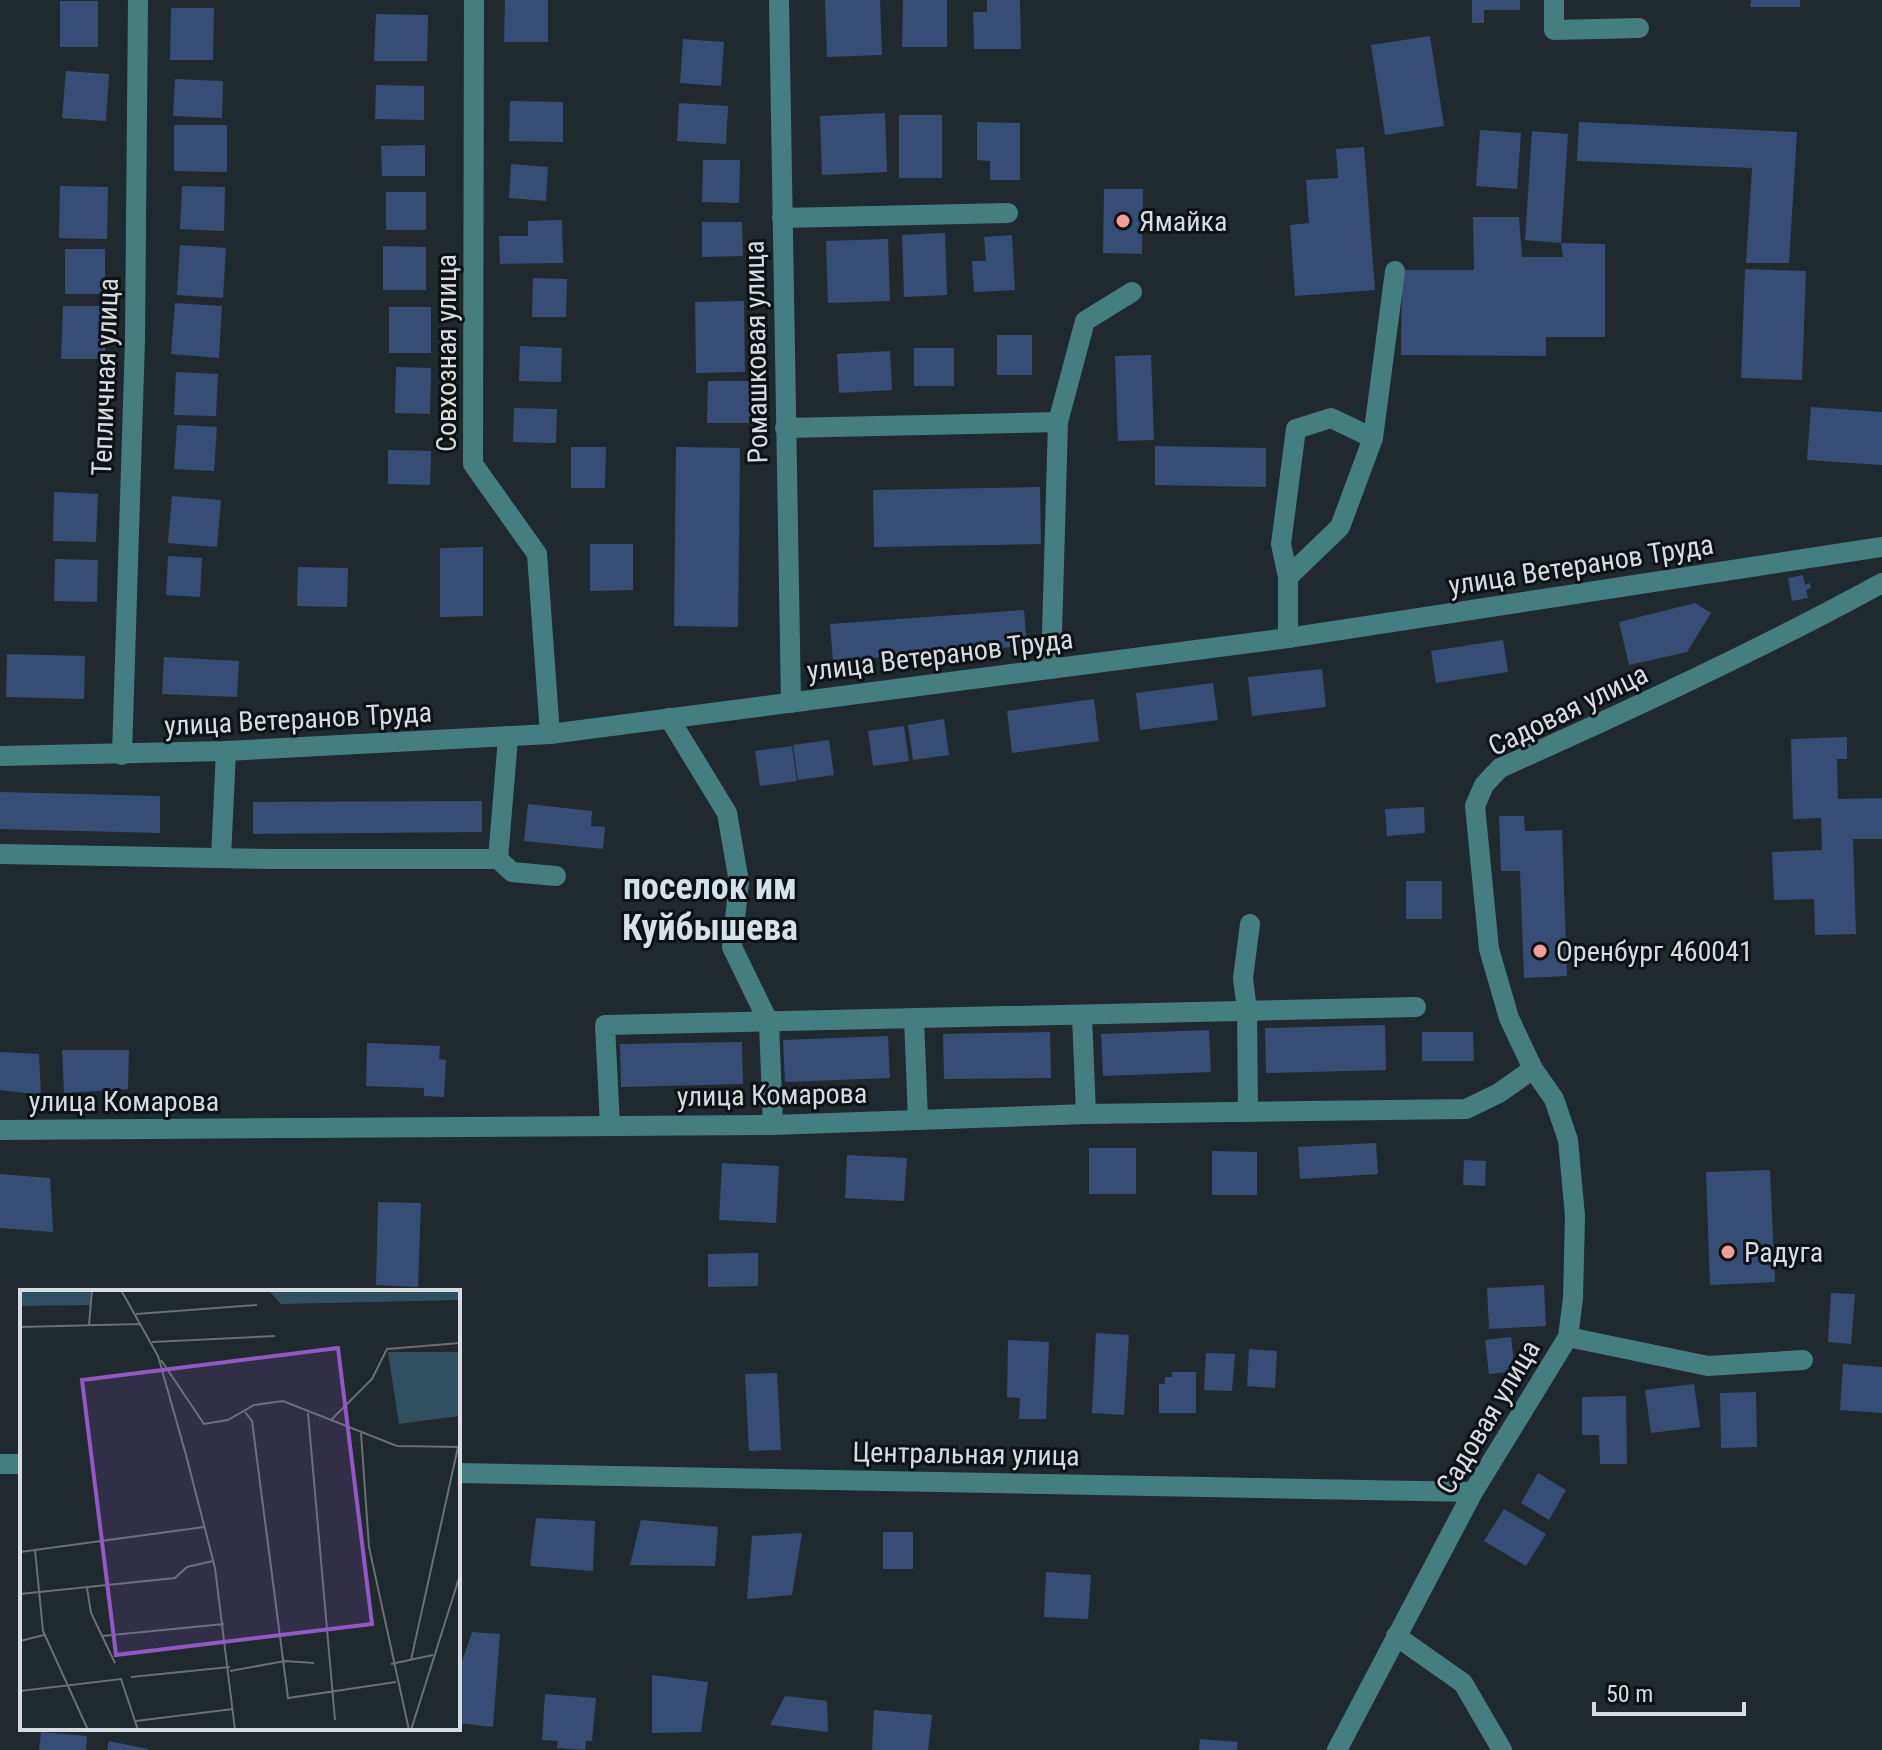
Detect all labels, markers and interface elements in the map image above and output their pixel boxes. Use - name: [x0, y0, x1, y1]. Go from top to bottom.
- place label: Ямайка: [1139, 205, 1227, 238]
- marker: Ямайка: [1114, 212, 1132, 230]
- street label: Ромашковая улица: [738, 240, 774, 464]
- street label: Совхозная улица: [430, 254, 463, 452]
- street label: Тепличная улица: [85, 278, 125, 476]
- street label: улица Ветеранов Труда: [1446, 528, 1716, 602]
- street label: улица Ветеранов Труда: [805, 622, 1075, 688]
- street label: Садовая улица: [1483, 657, 1653, 763]
- street label: улица Ветеранов Труда: [163, 696, 433, 742]
- district label: поселок им Куйбышева: [622, 866, 798, 949]
- place label: Оренбург 460041: [1556, 935, 1753, 968]
- marker: Оренбург 460041: [1531, 942, 1549, 960]
- street label: улица Комарова: [677, 1077, 867, 1113]
- street label: улица Комарова: [29, 1085, 219, 1118]
- place label: Радуга: [1744, 1236, 1823, 1269]
- marker: Радуга: [1719, 1243, 1737, 1261]
- inset map: [20, 1290, 460, 1730]
- street label: Садовая улица: [1429, 1334, 1547, 1500]
- street label: Центральная улица: [852, 1436, 1080, 1472]
- scale bar: [1594, 1666, 1744, 1716]
- text: 50 m: [1606, 1680, 1653, 1708]

